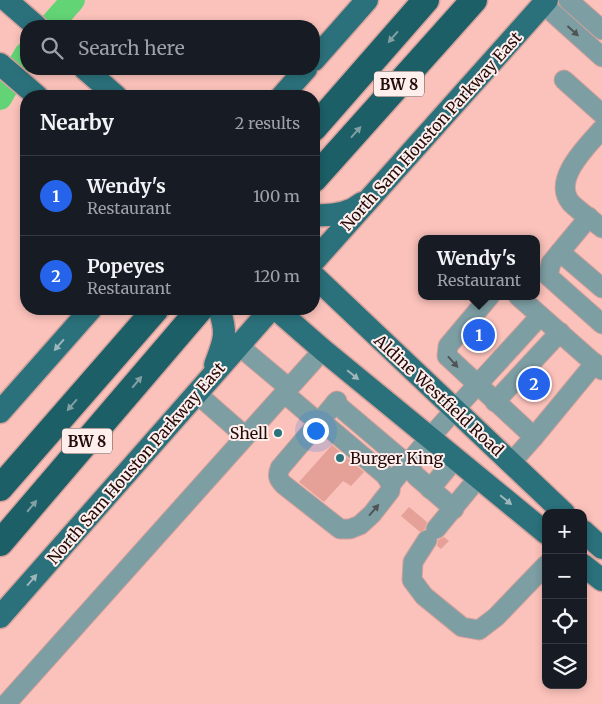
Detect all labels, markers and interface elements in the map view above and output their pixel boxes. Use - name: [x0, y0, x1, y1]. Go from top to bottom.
- search box: [20, 20, 320, 75]
- one-way arrow: [566, 25, 578, 37]
- street label: North Sam Houston Parkway East: [336, 27, 526, 234]
- one-way arrow: [388, 30, 399, 43]
- icon: search: [38, 34, 66, 62]
- text: Search here: [78, 36, 185, 60]
- road number: BW 8: [374, 72, 424, 96]
- text: Nearby: [40, 109, 114, 136]
- text: 2 results: [235, 113, 300, 133]
- one-way arrow: [350, 126, 362, 138]
- text: Wendy's: [87, 174, 166, 198]
- text: 1: [52, 186, 60, 206]
- text: 100 m: [253, 186, 300, 206]
- text: Restaurant: [87, 198, 171, 218]
- popup: [418, 235, 540, 300]
- text: Wendy's: [437, 246, 516, 270]
- text: Popeyes: [87, 254, 165, 278]
- text: 2: [51, 266, 61, 286]
- text: 120 m: [254, 266, 300, 286]
- text: Restaurant: [437, 270, 521, 290]
- text: Restaurant: [87, 278, 171, 298]
- pin: 1: [463, 316, 495, 354]
- street label: Aldine Westfield Road: [370, 329, 508, 460]
- one-way arrow: [53, 339, 65, 351]
- one-way arrow: [448, 356, 459, 368]
- street label: North Sam Houston Parkway East: [43, 358, 229, 568]
- pin: 2: [518, 365, 550, 403]
- one-way arrow: [347, 369, 360, 380]
- one-way arrow: [131, 376, 142, 389]
- one-way arrow: [67, 398, 78, 411]
- your location: [303, 418, 329, 444]
- place label: Shell: [230, 423, 268, 443]
- marker: Shell: [272, 427, 284, 439]
- road number: BW 8: [62, 428, 112, 454]
- place label: Burger King: [350, 448, 443, 468]
- marker: Burger King: [334, 452, 346, 464]
- one-way arrow: [499, 495, 512, 506]
- one-way arrow: [26, 500, 37, 513]
- one-way arrow: [368, 504, 379, 516]
- map controls: [542, 509, 587, 689]
- button: +: [542, 509, 587, 554]
- button: −: [542, 554, 587, 599]
- one-way arrow: [26, 575, 38, 587]
- button: locate: [542, 599, 587, 644]
- button: layers: [542, 644, 587, 689]

